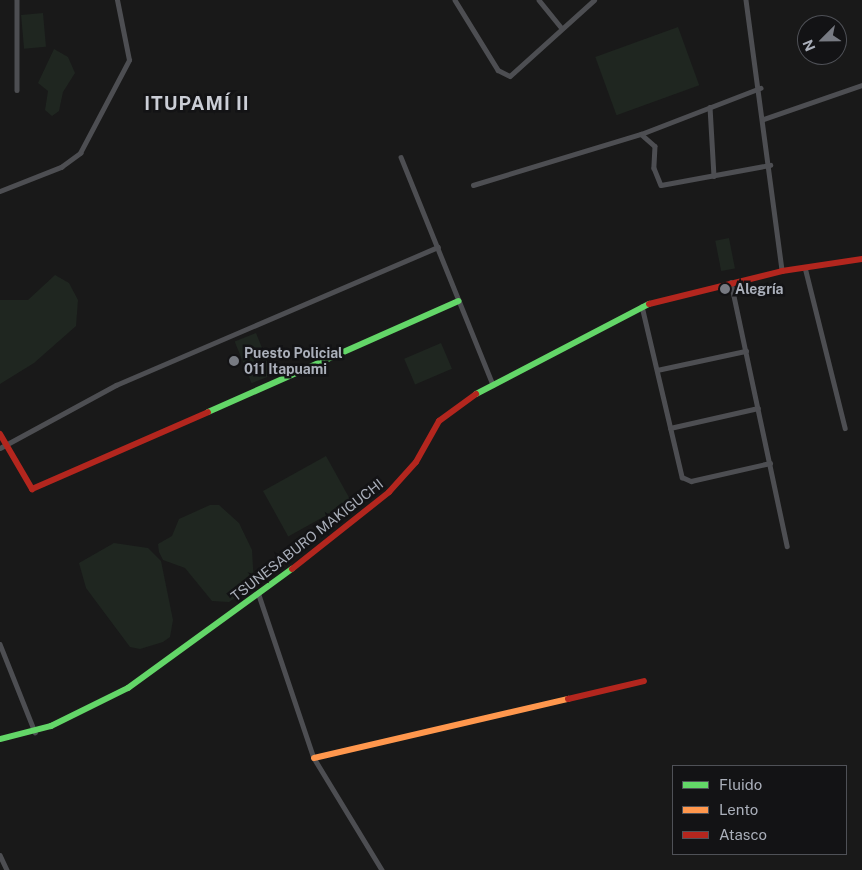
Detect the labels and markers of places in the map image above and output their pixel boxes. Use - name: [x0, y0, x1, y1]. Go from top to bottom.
- place label: Alegría: [735, 281, 784, 297]
- marker: Alegría: [719, 283, 731, 295]
- place label: Puesto Policial 011 Itapuami: [244, 345, 343, 378]
- marker: Puesto Policial 011 Itapuami: [228, 355, 240, 367]

